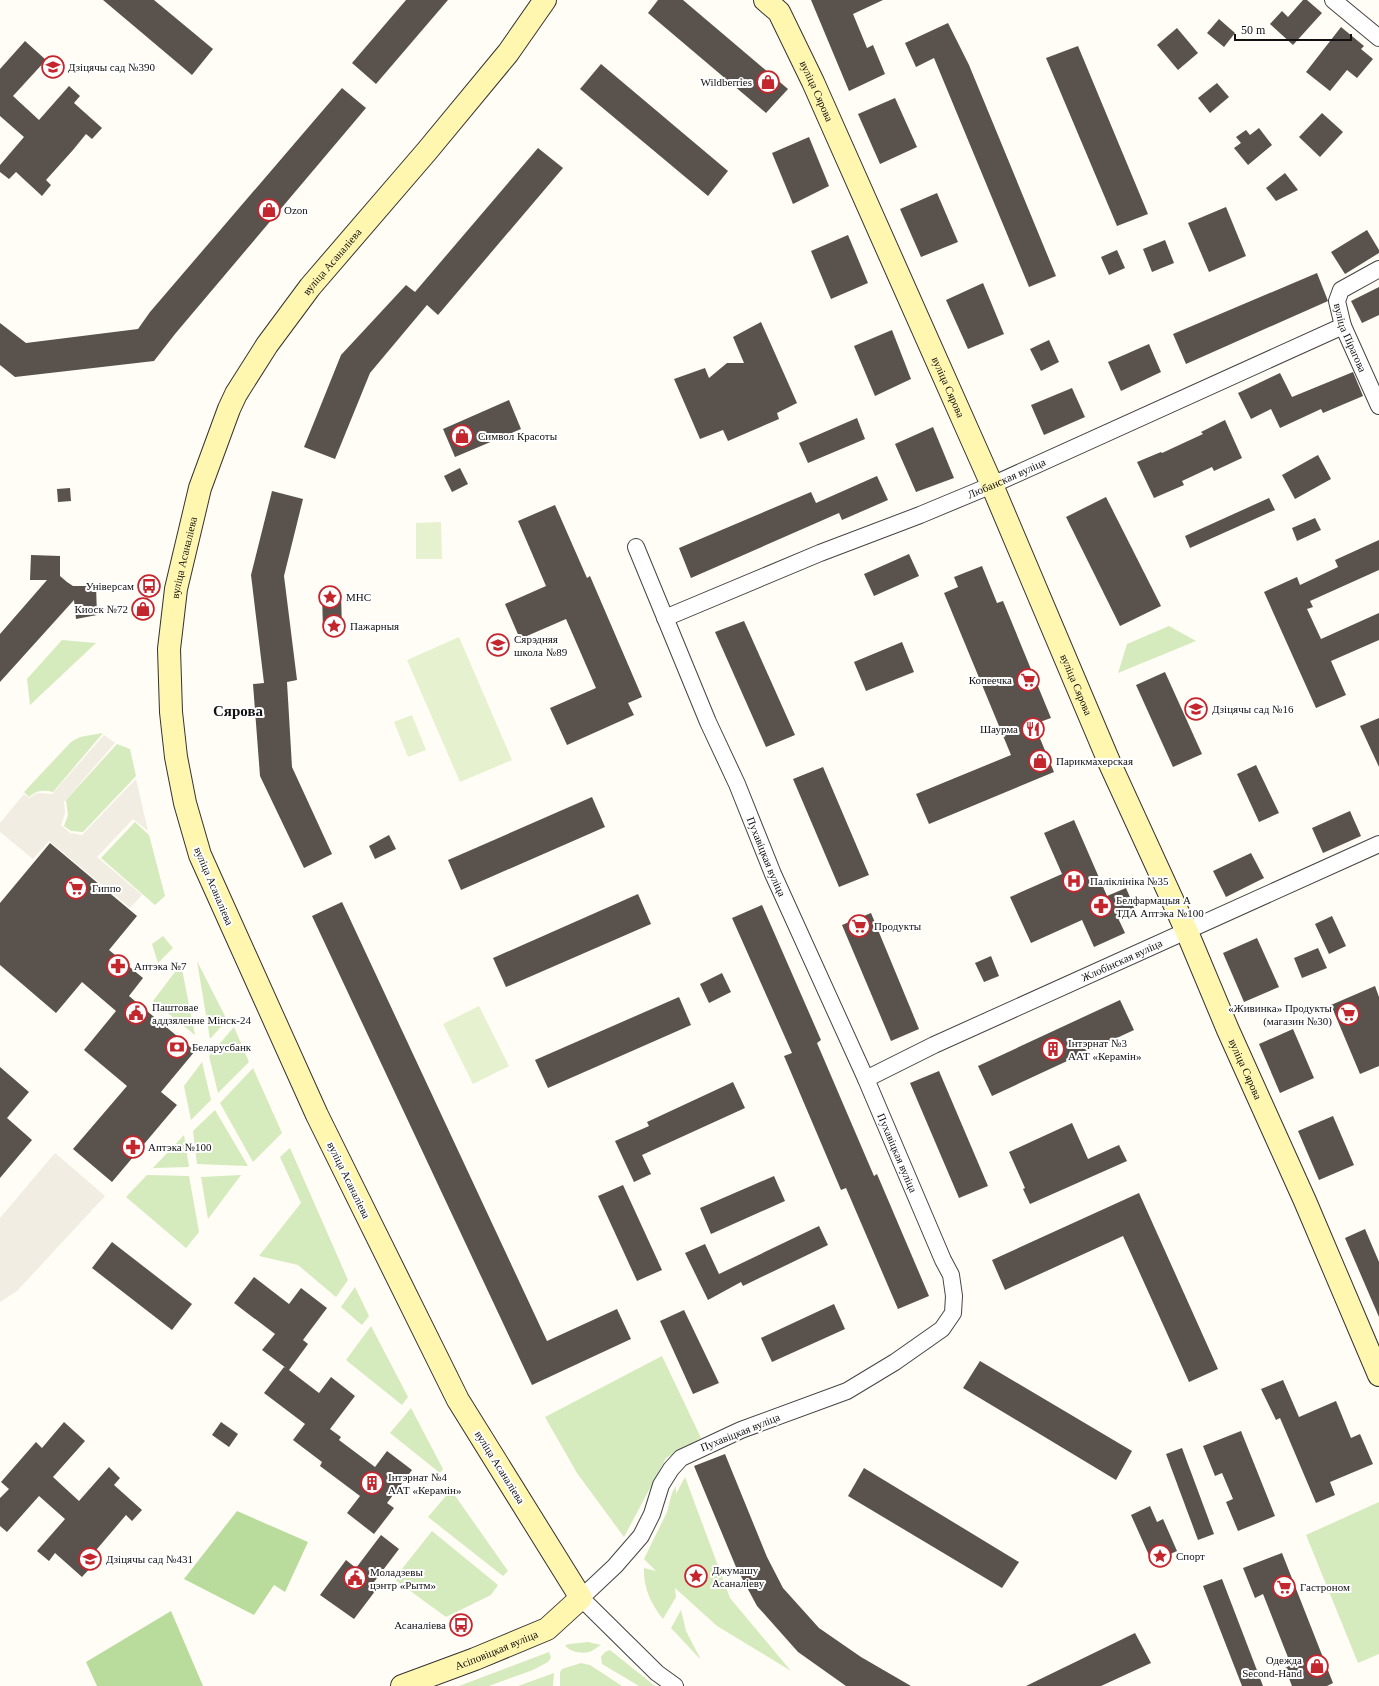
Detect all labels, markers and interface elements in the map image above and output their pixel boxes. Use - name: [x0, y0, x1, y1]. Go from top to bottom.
- scale bar: [1235, 16, 1351, 42]
- text: 50 m: [1241, 23, 1266, 37]
- school or university icon: Дзіцячы сад №390: [40, 54, 66, 80]
- street label: вуліца Сярова: [798, 59, 836, 123]
- place label: Дзіцячы сад №390: [68, 61, 156, 73]
- shop icon: Wildberries: [755, 69, 781, 95]
- place label: Wildberries: [701, 76, 752, 88]
- shop icon: Ozon: [256, 197, 282, 223]
- place label: Ozon: [284, 204, 308, 216]
- street label: вуліца Асаналіева: [300, 226, 364, 297]
- street label: вуліца Пірагова: [1332, 302, 1369, 374]
- street label: вуліца Сярова: [930, 355, 967, 419]
- shop icon: Символ Красоты: [449, 423, 475, 449]
- place label: Символ Красоты: [478, 430, 558, 442]
- street label: Любанская вуліца: [966, 456, 1047, 501]
- street label: вуліца Асаналіева: [169, 515, 199, 599]
- bus stop icon: Універсам: [136, 573, 162, 599]
- place label: Універсам: [86, 580, 134, 592]
- place icon: МНС: [317, 584, 343, 610]
- place label: МНС: [346, 591, 371, 603]
- shop icon: Киоск №72: [130, 596, 156, 622]
- place label: Киоск №72: [75, 603, 128, 615]
- place icon: Пажарныя: [321, 613, 347, 639]
- place label: Пажарныя: [350, 620, 399, 632]
- school or university icon: Сярэдняя школа №89: [485, 632, 511, 658]
- place label: Сярэдняя школа №89: [514, 633, 568, 658]
- street label: вуліца Сярова: [1058, 652, 1095, 717]
- supermarket icon: Копеечка: [1015, 667, 1041, 693]
- place label: Копеечка: [969, 674, 1012, 686]
- school or university icon: Дзіцячы сад №16: [1183, 696, 1209, 722]
- district label: Сярова: [213, 703, 264, 719]
- place label: Дзіцячы сад №16: [1212, 703, 1294, 715]
- restaurant icon: Шаурма: [1020, 716, 1046, 742]
- place label: Шаурма: [980, 723, 1018, 735]
- shop icon: Парикмахерская: [1027, 748, 1053, 774]
- place label: Парикмахерская: [1056, 755, 1133, 767]
- street label: Пухавіцкая вуліца: [745, 815, 788, 898]
- street label: вуліца Асаналіева: [192, 845, 236, 927]
- hospital icon: Паліклініка №35: [1061, 868, 1087, 894]
- supermarket icon: Гиппо: [63, 875, 89, 901]
- place label: Паліклініка №35: [1090, 875, 1169, 887]
- place label: Гиппо: [92, 882, 122, 894]
- pharmacy icon: Белфармацыя А ТДА Аптэка №100: [1088, 893, 1114, 919]
- place label: Белфармацыя А ТДА Аптэка №100: [1116, 894, 1204, 919]
- supermarket icon: Продукты: [846, 913, 872, 939]
- place label: Продукты: [874, 920, 922, 932]
- street label: Жлобінская вуліца: [1079, 937, 1164, 984]
- pharmacy icon: Аптэка №7: [105, 953, 131, 979]
- place label: Аптэка №7: [134, 960, 187, 972]
- public building icon: Паштовае аддзяленне Мінск-24: [123, 1000, 149, 1026]
- place label: Паштовае аддзяленне Мінск-24: [152, 1001, 252, 1026]
- supermarket icon: «Живинка» Продукты (магазин №30): [1335, 1001, 1361, 1027]
- place label: «Живинка» Продукты (магазин №30): [1228, 1002, 1333, 1028]
- bank icon: Беларусбанк: [164, 1034, 190, 1060]
- building icon: Інтэрнат №3 ААТ «Керамін»: [1040, 1036, 1066, 1062]
- place label: Інтэрнат №3 ААТ «Керамін»: [1068, 1037, 1141, 1062]
- street label: вуліца Сярова: [1227, 1037, 1265, 1101]
- place label: Беларусбанк: [192, 1041, 252, 1053]
- street label: Пухавіцкая вуліца: [875, 1111, 920, 1194]
- pharmacy icon: Аптэка №100: [120, 1134, 146, 1160]
- street label: вуліца Асаналіева: [325, 1140, 373, 1220]
- place label: Аптэка №100: [148, 1141, 212, 1153]
- street label: Пухавіцкая вуліца: [698, 1411, 782, 1453]
- street label: вуліца Асаналіева: [473, 1428, 527, 1506]
- building icon: Інтэрнат №4 ААТ «Керамін»: [359, 1470, 385, 1496]
- place label: Інтэрнат №4 ААТ «Керамін»: [388, 1471, 461, 1496]
- place icon: Спорт: [1147, 1543, 1173, 1569]
- school or university icon: Дзіцячы сад №431: [77, 1546, 103, 1572]
- place label: Спорт: [1176, 1550, 1205, 1562]
- place label: Дзіцячы сад №431: [106, 1553, 193, 1565]
- place icon: Джумашу Асаналіеву: [683, 1563, 709, 1589]
- place label: Джумашу Асаналіеву: [712, 1564, 765, 1589]
- public building icon: Моладзевы цэнтр «Рытм»: [342, 1565, 368, 1591]
- place label: Моладзевы цэнтр «Рытм»: [370, 1566, 436, 1591]
- supermarket icon: Гастроном: [1271, 1574, 1297, 1600]
- place label: Гастроном: [1300, 1581, 1350, 1593]
- bus stop icon: Асаналіева: [448, 1612, 474, 1638]
- place label: Асаналіева: [394, 1619, 446, 1631]
- street label: Асіповіцкая вуліца: [453, 1628, 540, 1672]
- shop icon: Одежда Second-Hand: [1304, 1653, 1330, 1679]
- place label: Одежда Second-Hand: [1242, 1654, 1302, 1679]

